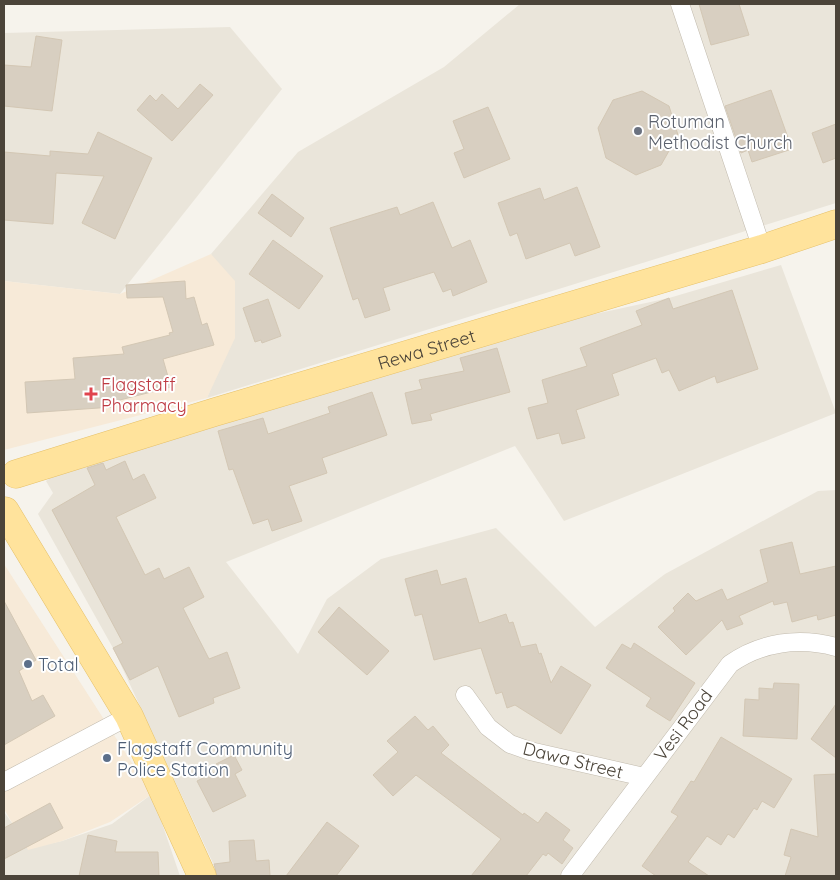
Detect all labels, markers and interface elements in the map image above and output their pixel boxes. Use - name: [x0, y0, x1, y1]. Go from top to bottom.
- place label: Rotuman Methodist Church: [648, 110, 793, 154]
- marker: Rotuman Methodist Church: [632, 125, 644, 137]
- street label: Rewa Street: [375, 324, 478, 374]
- place label: Flagstaff Pharmacy: [101, 373, 187, 417]
- marker: Flagstaff Pharmacy: [85, 388, 97, 400]
- place label: Total: [38, 653, 79, 676]
- marker: Total: [22, 658, 34, 670]
- street label: Vesi Road: [649, 685, 717, 765]
- street label: Dawa Street: [521, 736, 625, 784]
- place label: Flagstaff Community Police Station: [117, 737, 293, 781]
- marker: Flagstaff Community Police Station: [101, 752, 113, 764]

